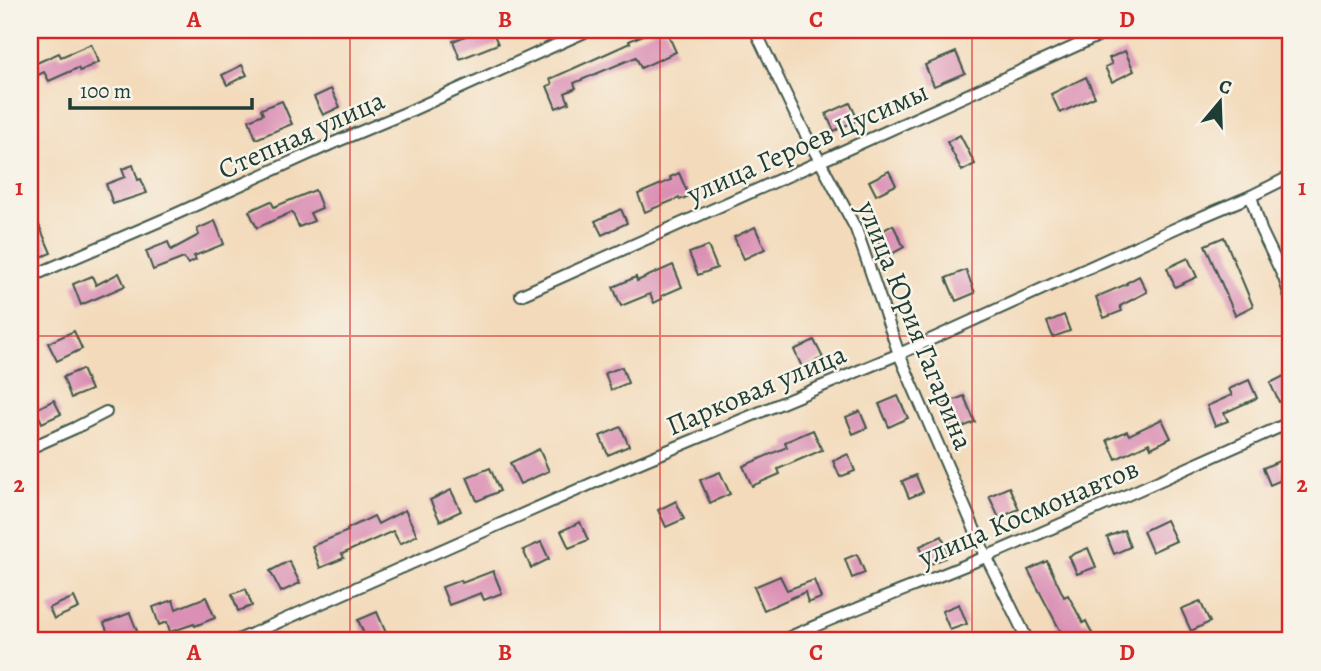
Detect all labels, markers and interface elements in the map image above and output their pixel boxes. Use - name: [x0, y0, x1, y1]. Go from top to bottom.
- text: A: [186, 4, 202, 35]
- text: B: [498, 4, 512, 35]
- text: C: [809, 4, 823, 35]
- text: D: [1119, 4, 1135, 35]
- scale bar: [70, 66, 252, 110]
- north arrow: [1184, 66, 1254, 136]
- street label: улица Героев Цусимы: [680, 73, 934, 214]
- text: С: [1215, 73, 1235, 101]
- text: 100 m: [80, 77, 131, 105]
- street label: Степная улица: [212, 81, 391, 189]
- text: 1: [15, 172, 23, 203]
- text: 1: [1298, 172, 1306, 203]
- street label: улица Юрия Гагарина: [847, 194, 982, 456]
- street label: Парковая улица: [661, 335, 852, 445]
- street label: улица Космонавтов: [912, 449, 1144, 577]
- text: 2: [13, 469, 25, 500]
- text: 2: [1296, 469, 1308, 500]
- text: A: [186, 637, 202, 668]
- text: B: [498, 637, 512, 668]
- text: C: [809, 637, 823, 668]
- text: D: [1119, 637, 1135, 668]

